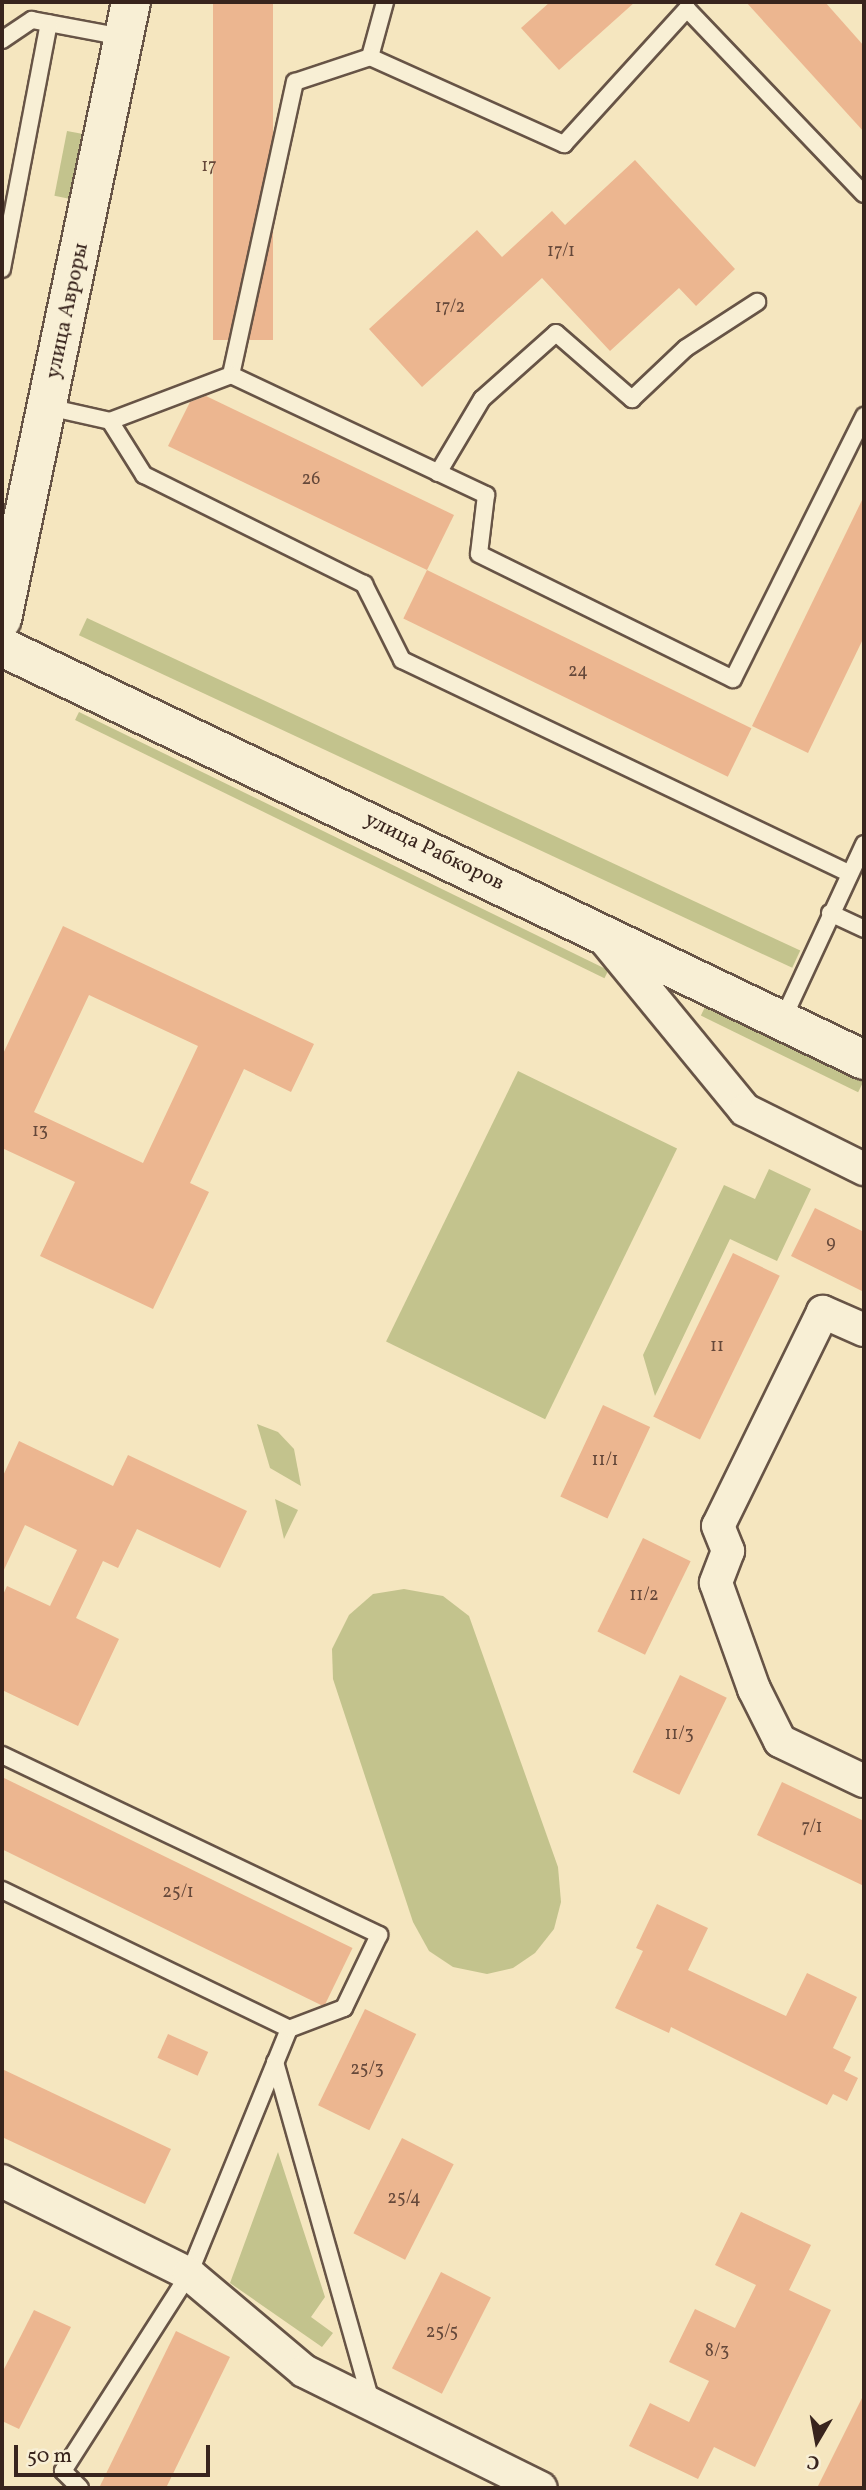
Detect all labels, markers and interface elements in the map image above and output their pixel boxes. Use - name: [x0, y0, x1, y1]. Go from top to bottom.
- house number: 17: [201, 156, 217, 178]
- street label: улица Авроры: [41, 241, 95, 381]
- house number: 17/1: [547, 241, 575, 263]
- house number: 17/2: [435, 297, 465, 319]
- house number: 26: [302, 469, 320, 491]
- house number: 24: [568, 661, 588, 683]
- street label: улица Рабкоров: [360, 807, 508, 897]
- house number: 13: [32, 1121, 48, 1143]
- house number: 9: [826, 1233, 836, 1255]
- house number: 11: [710, 1336, 724, 1358]
- house number: 11/1: [592, 1450, 618, 1472]
- house number: 11/2: [629, 1585, 659, 1607]
- house number: 11/3: [664, 1724, 694, 1746]
- house number: 7/1: [801, 1817, 823, 1839]
- house number: 25/1: [162, 1882, 194, 1904]
- house number: 25/3: [350, 2059, 384, 2081]
- house number: 25/4: [387, 2188, 421, 2210]
- house number: 25/5: [426, 2322, 458, 2344]
- house number: 8/3: [705, 2341, 729, 2363]
- north arrow: [782, 2406, 852, 2476]
- scale bar: [18, 2430, 214, 2474]
- text: 50 m: [27, 2442, 72, 2471]
- text: С: [805, 2448, 822, 2476]

